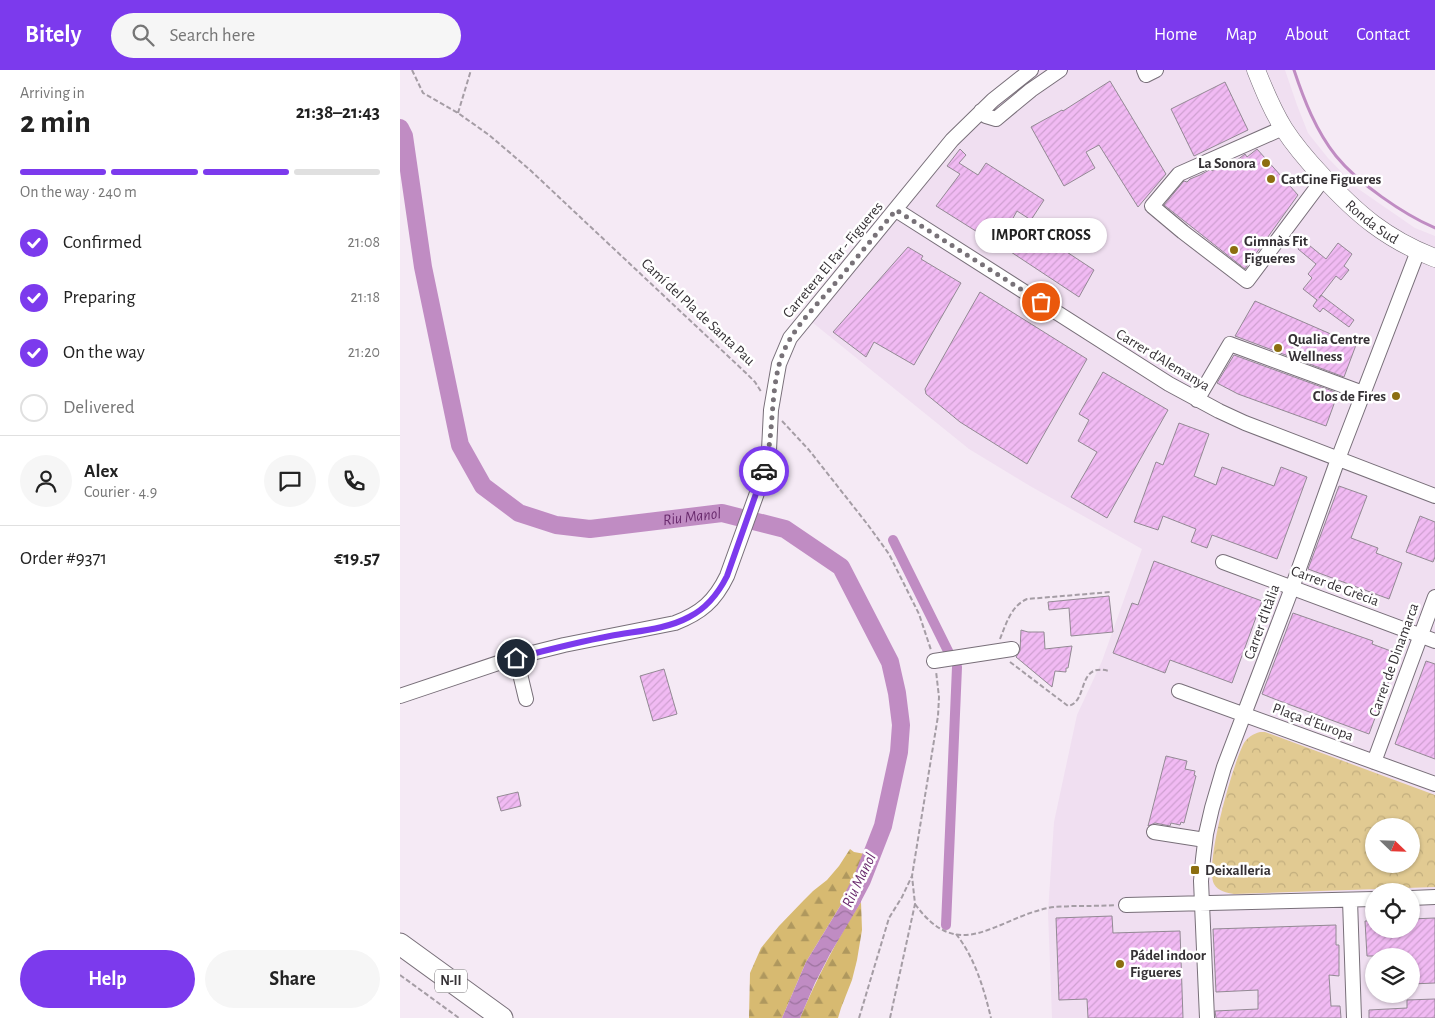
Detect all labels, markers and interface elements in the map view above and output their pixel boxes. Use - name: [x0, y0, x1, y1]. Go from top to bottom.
- search box: [111, 13, 461, 58]
- icon: search: [129, 21, 157, 49]
- text: Bitely: [25, 23, 81, 47]
- text: Search here: [169, 26, 255, 45]
- text: Home: [1154, 26, 1197, 44]
- text: Map: [1225, 26, 1257, 44]
- text: About: [1285, 26, 1328, 44]
- text: Contact: [1356, 26, 1410, 44]
- text: Arriving in: [20, 85, 85, 101]
- text: 21:38–21:43: [296, 103, 380, 122]
- text: 2 min: [20, 106, 91, 138]
- place label: La Sonora: [1198, 156, 1256, 171]
- marker: La Sonora: [1260, 157, 1272, 169]
- place label: CatCine Figueres: [1281, 172, 1381, 187]
- marker: CatCine Figueres: [1265, 173, 1277, 185]
- text: On the way · 240 m: [20, 184, 137, 200]
- street label: Ronda Sud: [1343, 197, 1401, 247]
- street label: Carretera El Far - Figueres: [780, 199, 886, 321]
- callout: IMPORT CROSS: [975, 217, 1107, 252]
- text: IMPORT CROSS: [991, 227, 1091, 243]
- icon: check: [20, 229, 48, 257]
- text: Confirmed: [63, 233, 142, 252]
- text: 21:08: [348, 234, 380, 250]
- place label: Gimnàs Fit Figueres: [1244, 234, 1308, 266]
- marker: Gimnàs Fit Figueres: [1228, 244, 1240, 256]
- street label: Camí del Pla de Santa Pau: [638, 256, 758, 369]
- pin: [1020, 281, 1062, 323]
- icon: check: [20, 284, 48, 312]
- text: Preparing: [63, 288, 136, 307]
- icon: bag: [1027, 288, 1055, 316]
- text: 21:18: [350, 289, 380, 305]
- street label: Carrer d'Alemanya: [1113, 326, 1213, 394]
- place label: Qualia Centre Wellness: [1288, 332, 1370, 364]
- icon: check: [20, 339, 48, 367]
- marker: Qualia Centre Wellness: [1272, 342, 1284, 354]
- text: On the way: [63, 343, 145, 362]
- text: 21:20: [348, 344, 380, 360]
- place label: Clos de Fires: [1313, 389, 1386, 404]
- marker: Clos de Fires: [1390, 390, 1402, 402]
- text: Delivered: [63, 398, 135, 417]
- courier: [739, 446, 789, 496]
- button: person: [20, 455, 72, 507]
- button: chat: [264, 455, 316, 507]
- button: phone: [328, 455, 380, 507]
- icon: car: [750, 457, 778, 485]
- text: Alex: [84, 462, 118, 481]
- text: Courier · 4.9: [84, 484, 157, 500]
- water label: Riu Manol: [662, 505, 722, 528]
- text: Order #9371: [20, 549, 107, 568]
- text: €19.57: [334, 549, 380, 568]
- street label: Carrer de Grècia: [1289, 563, 1381, 609]
- street label: Carrer d'Itàlia: [1242, 582, 1283, 661]
- street label: Carrer de Dinamarca: [1366, 601, 1422, 719]
- pin: [495, 637, 537, 679]
- icon: home: [502, 644, 530, 672]
- street label: Plaça d'Europa: [1271, 700, 1356, 744]
- north arrow: [1365, 818, 1420, 872]
- map controls: [1365, 818, 1420, 1003]
- water label: Riu Manol: [839, 850, 879, 910]
- place label: Deixalleria: [1205, 863, 1271, 878]
- marker: Deixalleria: [1189, 864, 1201, 876]
- button: locate: [1365, 883, 1420, 938]
- place label: Pádel indoor Figueres: [1130, 948, 1207, 980]
- button: layers: [1365, 948, 1420, 1003]
- button: Help: [20, 950, 195, 1008]
- button: Share: [205, 950, 380, 1008]
- marker: Pádel indoor Figueres: [1114, 958, 1126, 970]
- road number: N-II: [435, 969, 467, 992]

